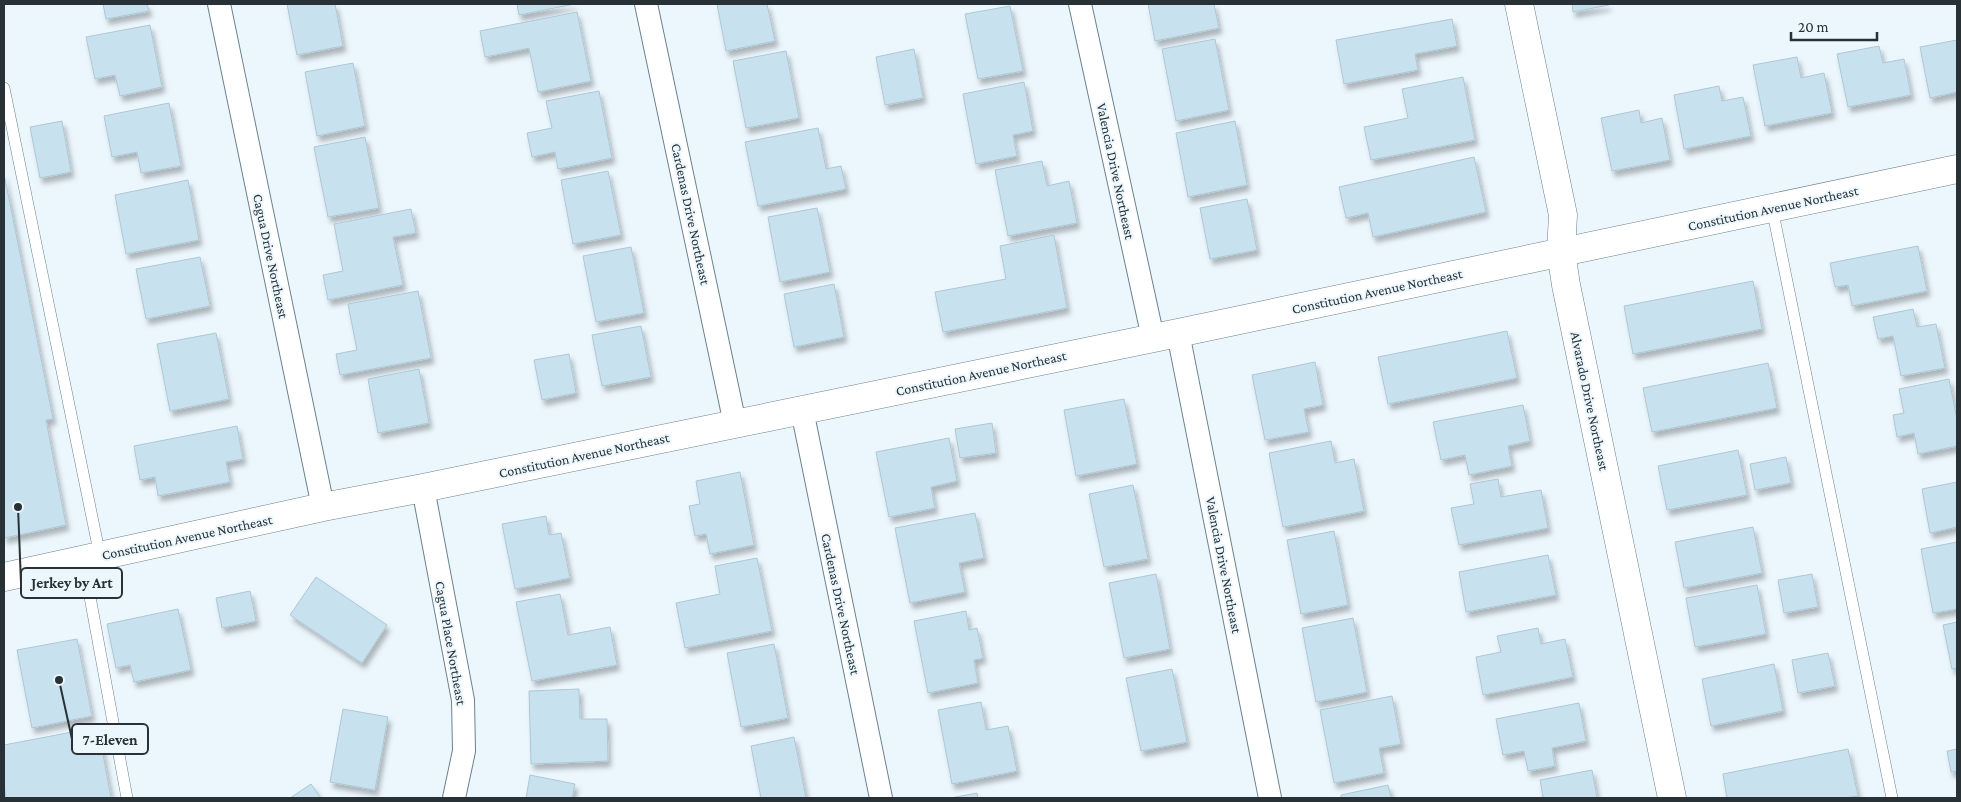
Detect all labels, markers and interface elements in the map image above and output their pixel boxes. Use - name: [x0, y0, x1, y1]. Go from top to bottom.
- scale bar: [1791, 10, 1877, 42]
- text: 20 m: [1798, 19, 1829, 35]
- street label: Valencia Drive Northeast: [1094, 101, 1138, 241]
- street label: Cardenas Drive Northeast: [668, 142, 714, 286]
- street label: Constitution Avenue Northeast: [1686, 182, 1860, 234]
- street label: Cagua Drive Northeast: [250, 192, 292, 320]
- street label: Constitution Avenue Northeast: [1290, 265, 1464, 317]
- street label: Alvarado Drive Northeast: [1567, 330, 1613, 472]
- street label: Constitution Avenue Northeast: [894, 347, 1068, 399]
- street label: Constitution Avenue Northeast: [497, 429, 671, 481]
- street label: Valencia Drive Northeast: [1203, 495, 1245, 635]
- street label: Constitution Avenue Northeast: [100, 511, 274, 563]
- street label: Cardenas Drive Northeast: [818, 532, 864, 676]
- callout: Jerkey by Art: [21, 568, 122, 598]
- text: Jerkey by Art: [29, 575, 113, 591]
- street label: Cagua Place Northeast: [432, 580, 470, 707]
- callout: 7-Eleven: [72, 724, 148, 754]
- text: 7-Eleven: [82, 732, 138, 748]

